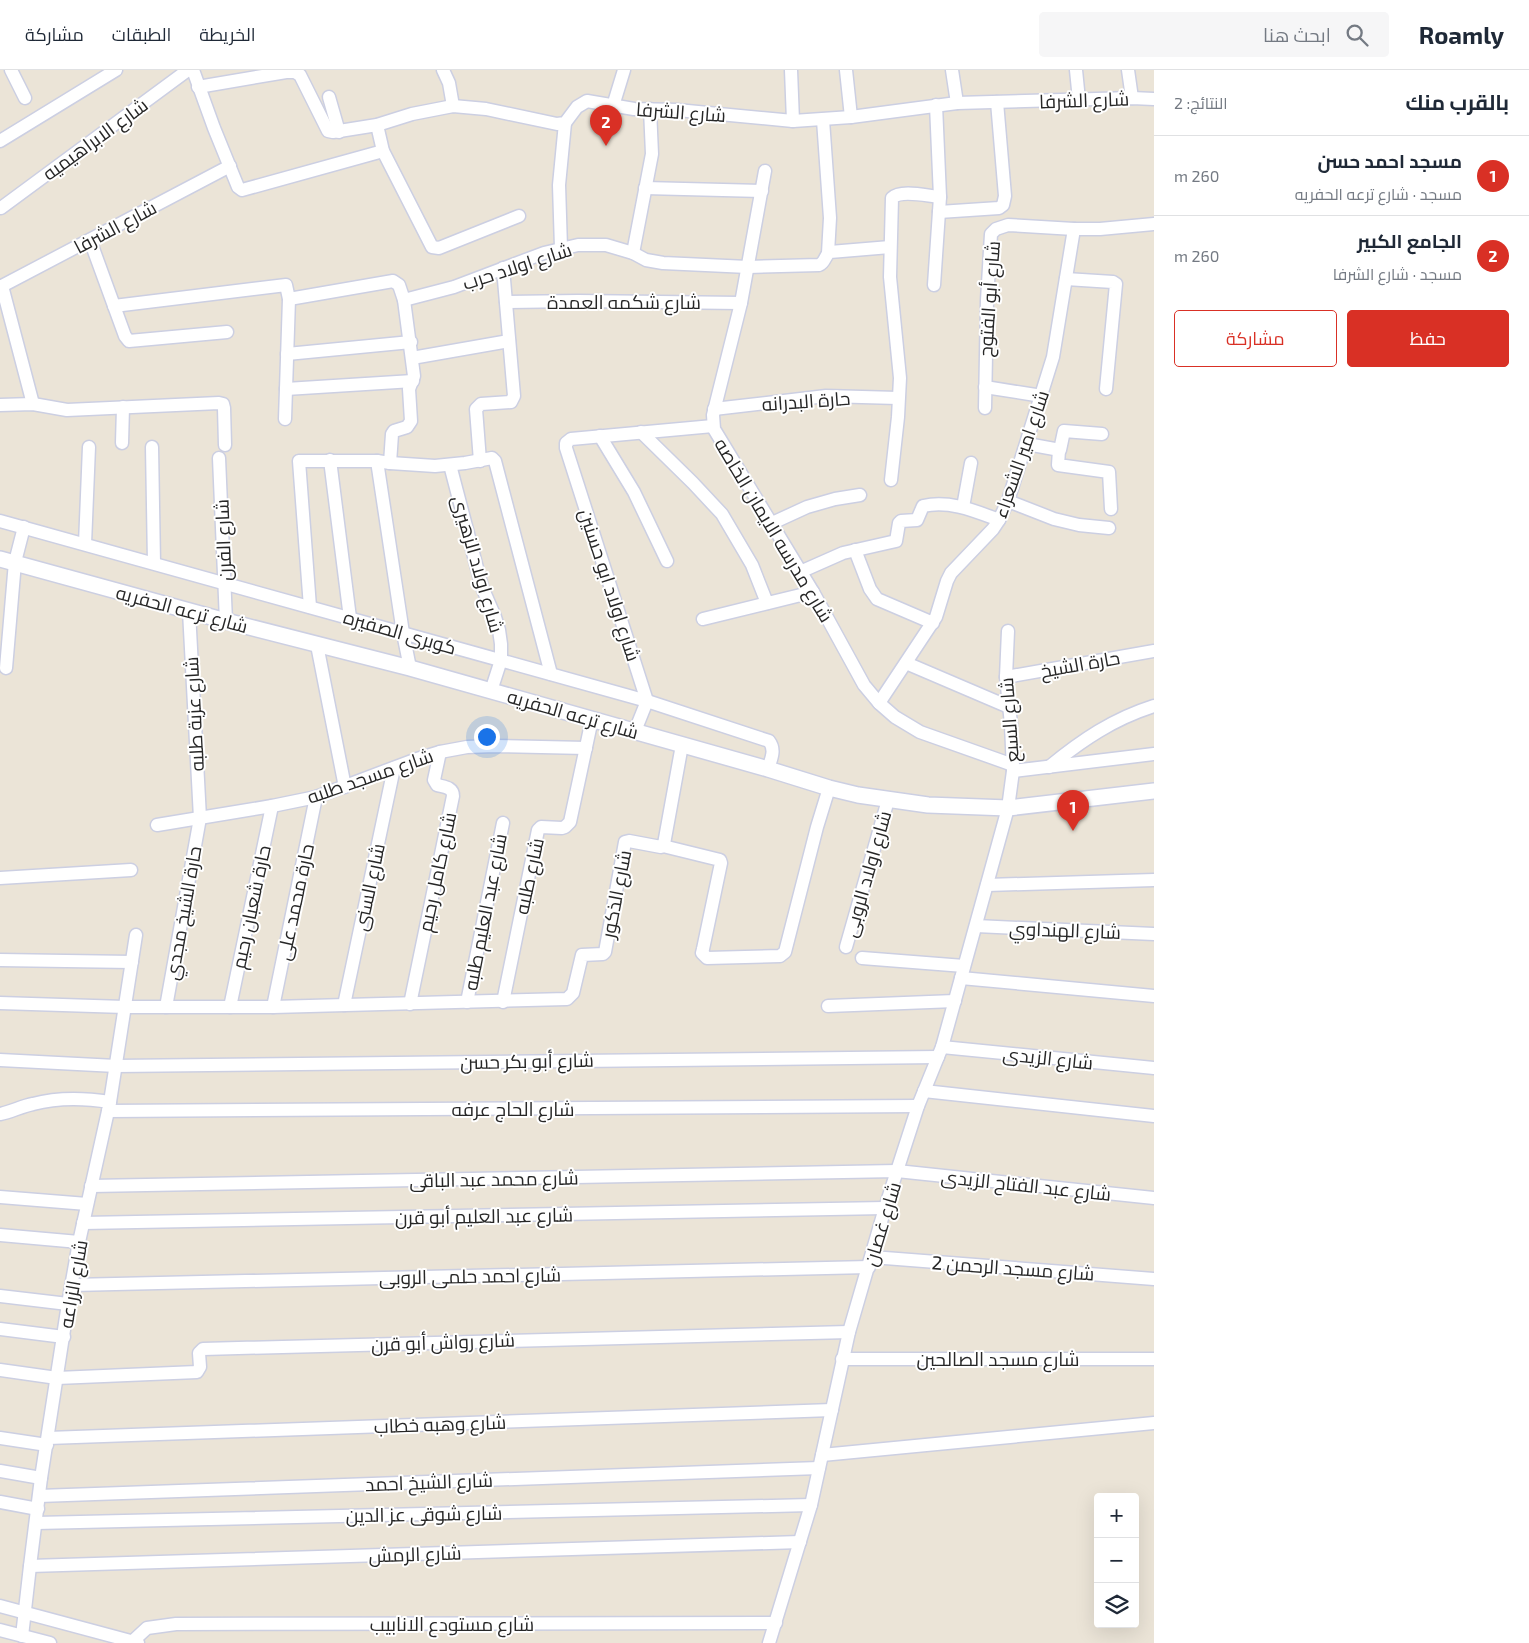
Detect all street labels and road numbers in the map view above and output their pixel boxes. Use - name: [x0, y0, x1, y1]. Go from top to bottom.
- street label: شارع الشرفا: [1038, 86, 1130, 116]
- street label: شارع الابراهيميه: [38, 93, 154, 187]
- street label: شارع الشرفا: [635, 97, 727, 129]
- street label: شارع الشرفا: [70, 195, 161, 261]
- street label: شارع اولاد حرب: [459, 237, 575, 297]
- street label: شارع أبو الفتوح: [973, 240, 1007, 358]
- street label: شارع شكمه العمدة: [547, 290, 701, 316]
- street label: حارة البدرانه: [761, 386, 851, 416]
- street label: شارع امير الشعراء: [988, 387, 1056, 522]
- street label: شارع مدرسه الايمان الخاصه: [708, 433, 839, 628]
- street label: شارع اولاد الزهيرى: [445, 493, 509, 636]
- street label: شارع الفرن: [210, 499, 238, 581]
- street label: شارع اولاد ابو حسنين: [572, 506, 646, 665]
- street label: شارع ترعه الحفريه: [113, 580, 251, 640]
- street label: كوبرى الصفيره: [341, 604, 459, 660]
- street label: حارة الشيخ: [1038, 645, 1122, 685]
- street label: شارع عزبة طلبه: [179, 656, 211, 772]
- street label: شارع السبع: [994, 676, 1026, 763]
- street label: شارع ترعه الحفريه: [504, 684, 641, 746]
- street label: شارع مسجد طلبه: [304, 743, 437, 811]
- street label: شارع اولاد الروبى: [837, 808, 898, 941]
- street label: شارع كامل رحيم: [413, 810, 463, 935]
- street label: شارع عبد العليم طلبه: [458, 831, 514, 993]
- street label: شارع طلبه: [509, 836, 551, 917]
- street label: حارة محمد على: [271, 841, 319, 963]
- street label: شارع السنى: [348, 841, 392, 933]
- street label: حارة شعبان رحيم: [226, 843, 278, 972]
- street label: حارة الشيخ مجدي: [159, 844, 210, 982]
- street label: شارع الذكور: [595, 848, 638, 942]
- street label: شارع الهنداوي: [1008, 916, 1121, 947]
- street label: شارع الزيدى: [1001, 1041, 1094, 1077]
- street label: شارع أبو بكر حسن: [460, 1048, 594, 1076]
- street label: شارع الحاج عرفه: [451, 1097, 575, 1123]
- street label: شارع عبد الفتاح الزيدى: [939, 1164, 1112, 1208]
- street label: شارع محمد عبد الباقى: [409, 1166, 579, 1194]
- street label: شارع غصان: [858, 1179, 908, 1270]
- street label: شارع عبد العليم أبو قرن: [395, 1202, 573, 1232]
- street label: شارع الزراعه: [53, 1238, 95, 1330]
- street label: شارع مسجد الرحمن 2: [931, 1250, 1095, 1288]
- street label: شارع احمد حلمى الروبى: [379, 1262, 561, 1292]
- street label: شارع رواش أبو قرن: [371, 1327, 515, 1359]
- street label: شارع مسجد الصالحين: [916, 1347, 1080, 1373]
- street label: شارع وهبه خطاب: [373, 1410, 507, 1440]
- street label: شارع الشيخ احمد: [365, 1468, 494, 1498]
- street label: شارع شوقى عز الدين: [346, 1501, 503, 1529]
- street label: شارع الرمش: [368, 1540, 462, 1570]
- street label: شارع مستودع الانابيب: [370, 1612, 534, 1638]

